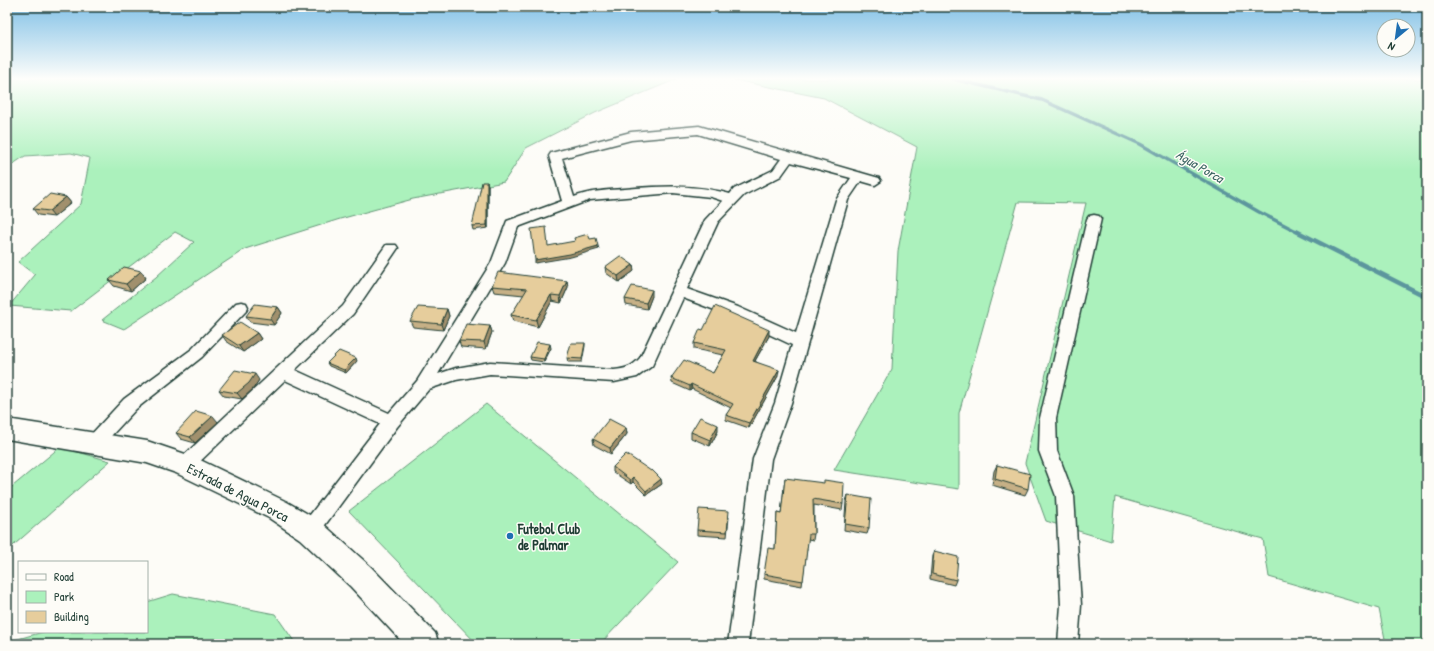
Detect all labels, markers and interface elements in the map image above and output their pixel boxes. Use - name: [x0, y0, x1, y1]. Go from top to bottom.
- north arrow: [1376, 18, 1416, 58]
- text: N: [1385, 39, 1397, 54]
- water label: Água Porca: [1172, 145, 1229, 189]
- street label: Estrada de Agua Porca: [183, 458, 293, 527]
- place label: Futebol Club de Palmar: [517, 519, 581, 554]
- marker: Futebol Club de Palmar: [505, 531, 515, 541]
- legend: [18, 561, 148, 633]
- text: Road: [54, 568, 74, 585]
- text: Park: [54, 588, 74, 605]
- text: Building: [54, 608, 89, 625]

